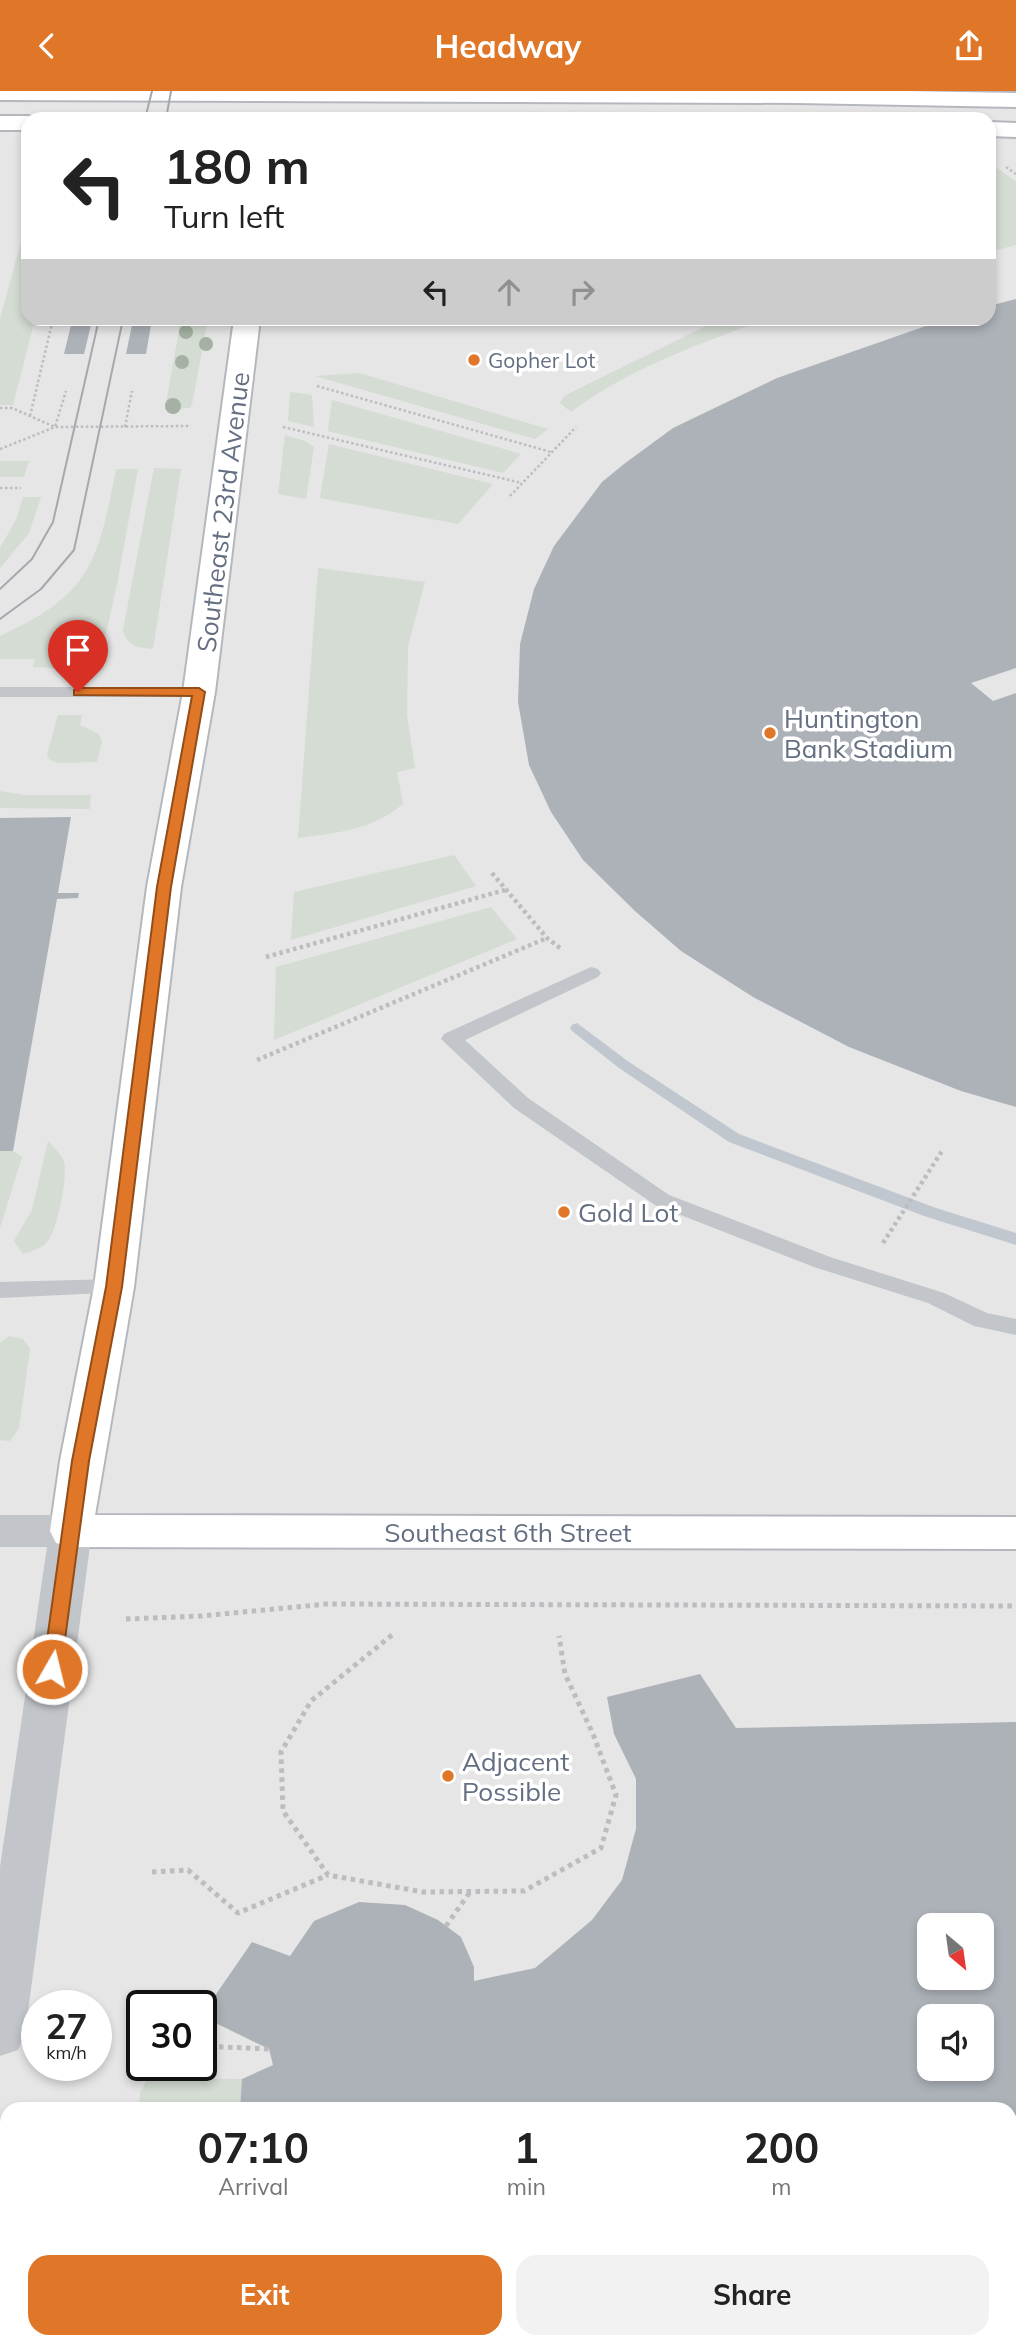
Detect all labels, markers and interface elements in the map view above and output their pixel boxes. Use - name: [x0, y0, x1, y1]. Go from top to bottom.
- text: Headway: [435, 26, 581, 66]
- icon: back: [28, 27, 66, 65]
- icon: share: [950, 27, 988, 65]
- text: 180 m: [164, 135, 310, 196]
- icon: left: [49, 140, 140, 231]
- text: Turn left: [164, 196, 284, 236]
- icon: left: [417, 273, 455, 311]
- icon: ahead: [490, 273, 528, 311]
- icon: right: [563, 273, 601, 311]
- place label: Gopher Lot: [488, 347, 595, 373]
- marker: Gopher Lot: [466, 352, 482, 368]
- street label: Southeast 23rd Avenue: [189, 370, 257, 654]
- pin: [48, 620, 108, 692]
- icon: arrive: [59, 631, 97, 669]
- place label: Huntington Bank Stadium: [784, 702, 953, 765]
- marker: Huntington Bank Stadium: [762, 725, 778, 741]
- place label: Gold Lot: [578, 1196, 678, 1229]
- marker: Gold Lot: [556, 1204, 572, 1220]
- street label: Southeast 6th Street: [384, 1516, 632, 1549]
- position arrow: [15, 1632, 89, 1706]
- place label: Adjacent Possible: [462, 1745, 569, 1808]
- marker: Adjacent Possible: [440, 1768, 456, 1784]
- north arrow: [917, 1913, 994, 1990]
- map controls: [917, 1913, 994, 2081]
- speed limit sign: 30: [126, 1990, 217, 2081]
- text: 27: [45, 2004, 88, 2048]
- button: sound: [917, 2004, 994, 2081]
- text: km/h: [46, 2041, 87, 2064]
- text: 07:10: [198, 2121, 309, 2174]
- text: 1: [514, 2121, 539, 2174]
- text: 200: [744, 2121, 819, 2174]
- text: Arrival: [218, 2172, 289, 2201]
- text: min: [507, 2172, 546, 2201]
- text: m: [771, 2172, 792, 2201]
- button: Exit: [28, 2255, 502, 2335]
- button: Share: [516, 2255, 989, 2335]

